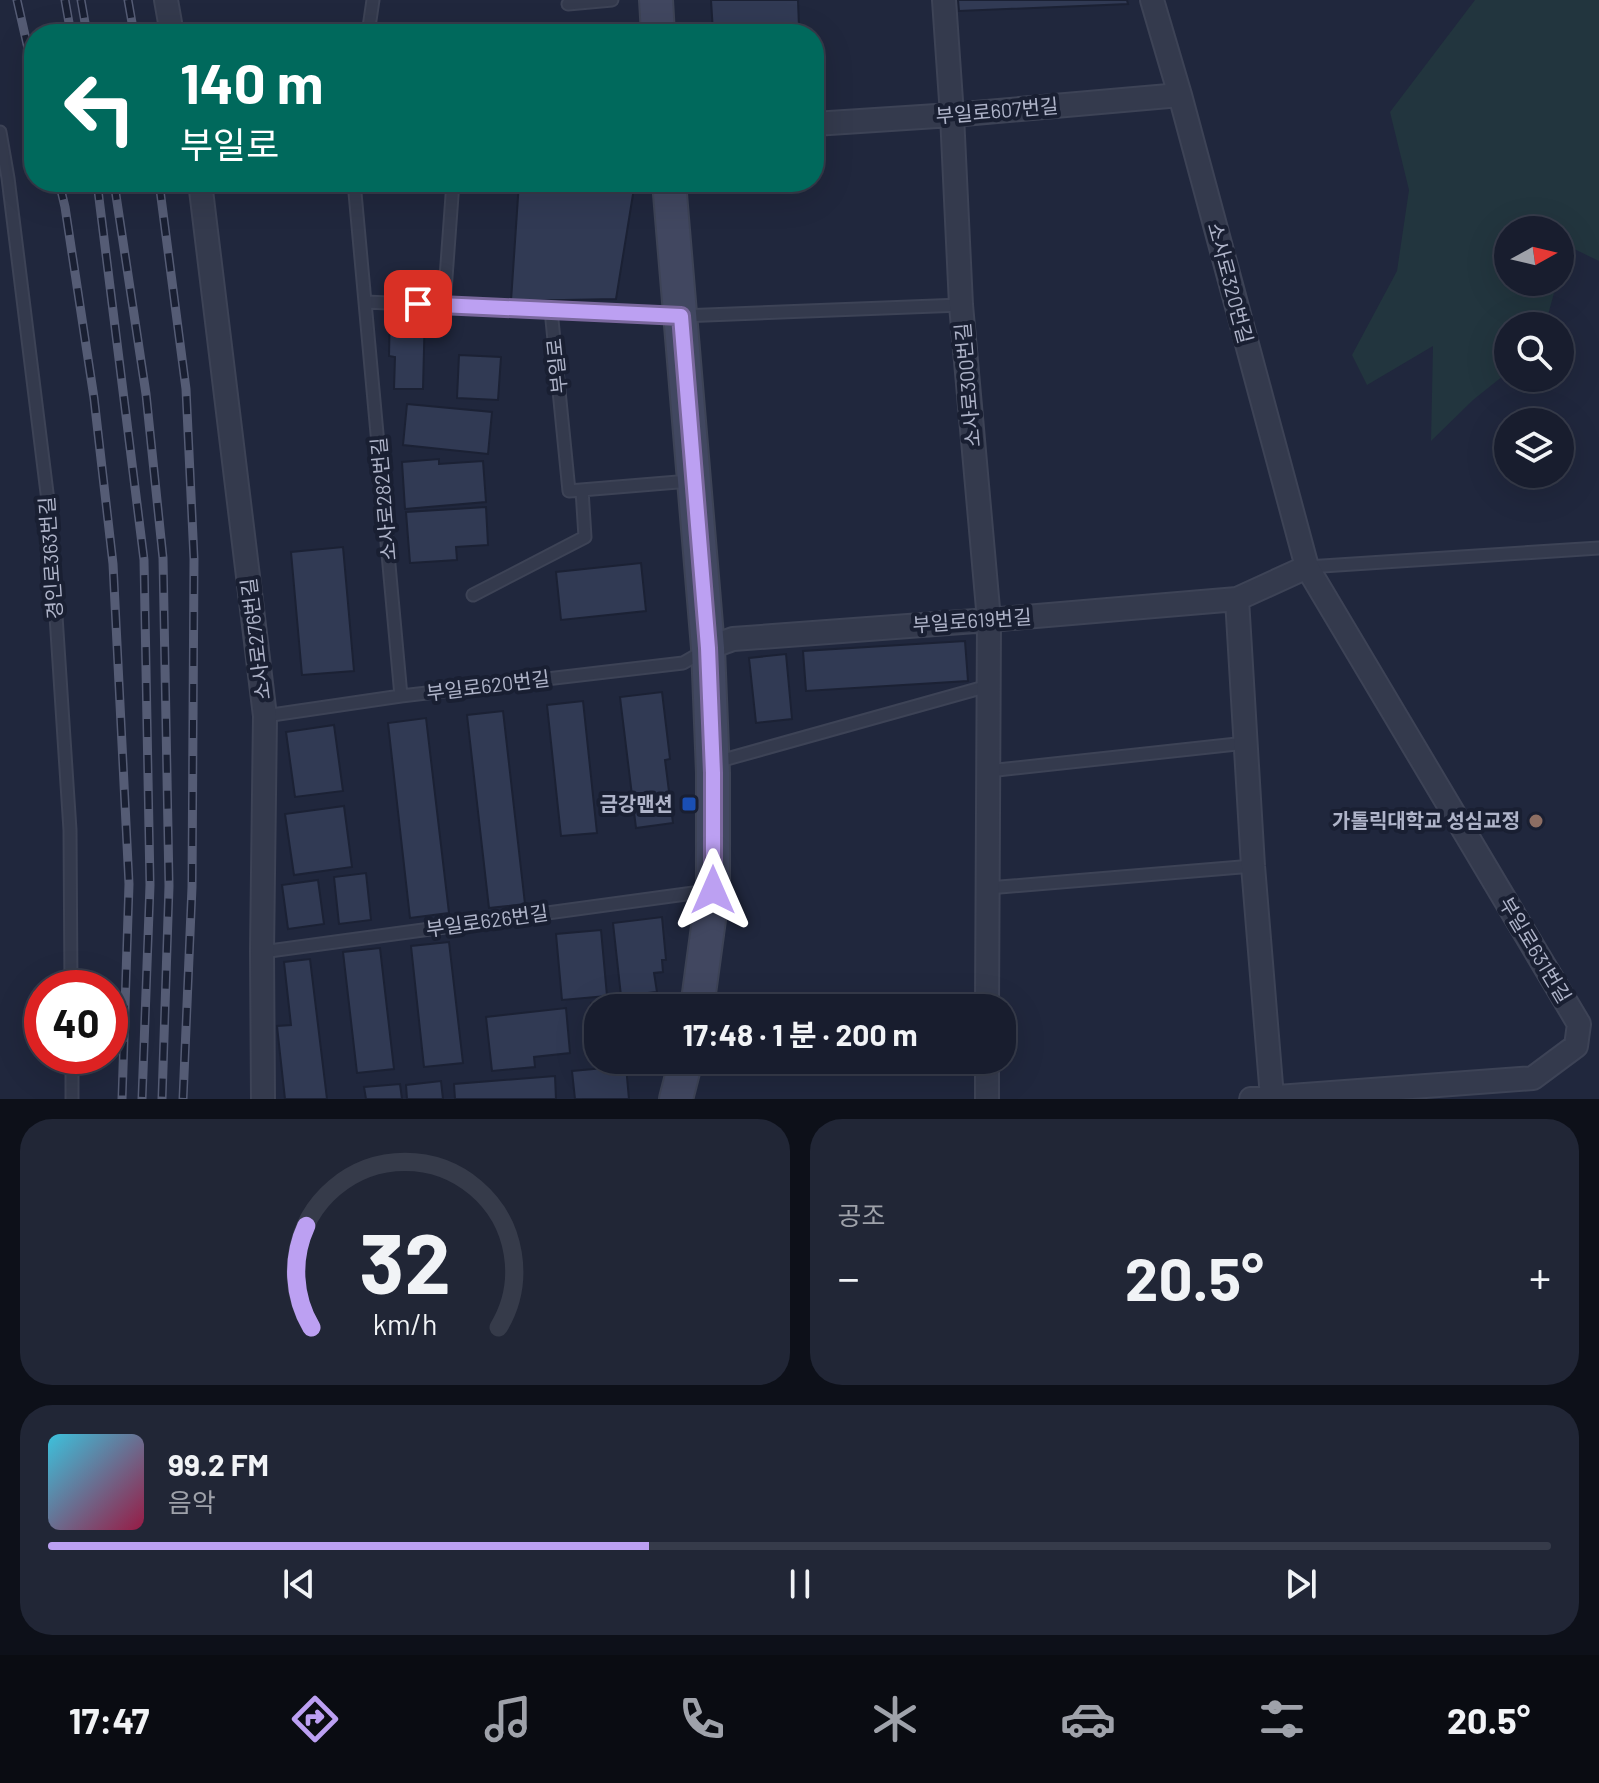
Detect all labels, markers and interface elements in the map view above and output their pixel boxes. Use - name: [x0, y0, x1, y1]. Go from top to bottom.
- text: 140 m: [180, 48, 324, 115]
- icon: left: [48, 56, 152, 160]
- street label: 부일로607번길: [935, 93, 1059, 127]
- text: 부일로: [180, 122, 279, 165]
- north arrow: [1494, 216, 1574, 296]
- map controls: [1494, 216, 1574, 488]
- street label: 소사로320번길: [1203, 220, 1259, 346]
- pin: [384, 270, 452, 338]
- icon: arrive: [396, 282, 440, 326]
- button: search: [1494, 312, 1574, 392]
- street label: 소사로300번길: [950, 322, 984, 448]
- street label: 부일로: [541, 337, 571, 395]
- button: layers: [1494, 408, 1574, 488]
- street label: 소사로282번길: [366, 436, 400, 562]
- street label: 경인로363번길: [34, 496, 66, 620]
- street label: 소사로276번길: [236, 577, 274, 701]
- street label: 부일로619번길: [912, 604, 1032, 636]
- street label: 부일로620번길: [425, 666, 551, 704]
- place label: 금강맨션: [599, 791, 673, 815]
- marker: 금강맨션: [680, 795, 698, 813]
- place label: 가톨릭대학교 성심교정: [1332, 808, 1520, 832]
- marker: 가톨릭대학교 성심교정: [1527, 812, 1545, 830]
- position arrow: [671, 848, 755, 932]
- street label: 부일로631번길: [1495, 892, 1577, 1007]
- street label: 부일로626번길: [424, 900, 550, 940]
- speed limit sign: 40: [24, 970, 128, 1074]
- text: 17:48 · 1 분 · 200 m: [682, 1016, 918, 1052]
- text: 공조: [838, 1199, 885, 1230]
- text: 32: [359, 1211, 451, 1311]
- text: 20.5°: [1125, 1241, 1264, 1313]
- text: −: [838, 1250, 860, 1303]
- text: +: [1529, 1250, 1551, 1303]
- text: km/h: [372, 1306, 437, 1341]
- text: 99.2 FM: [168, 1446, 269, 1482]
- text: 음악: [168, 1486, 216, 1517]
- icon: previous: [277, 1562, 321, 1606]
- icon: pause: [778, 1562, 822, 1606]
- icon: next: [1279, 1562, 1323, 1606]
- icon: directions: [287, 1691, 343, 1747]
- icon: music: [480, 1691, 536, 1747]
- icon: phone: [674, 1691, 730, 1747]
- icon: climate: [867, 1691, 923, 1747]
- icon: car: [1060, 1691, 1116, 1747]
- icon: filters: [1254, 1691, 1310, 1747]
- text: 17:47: [69, 1698, 149, 1741]
- text: 20.5°: [1447, 1698, 1530, 1741]

